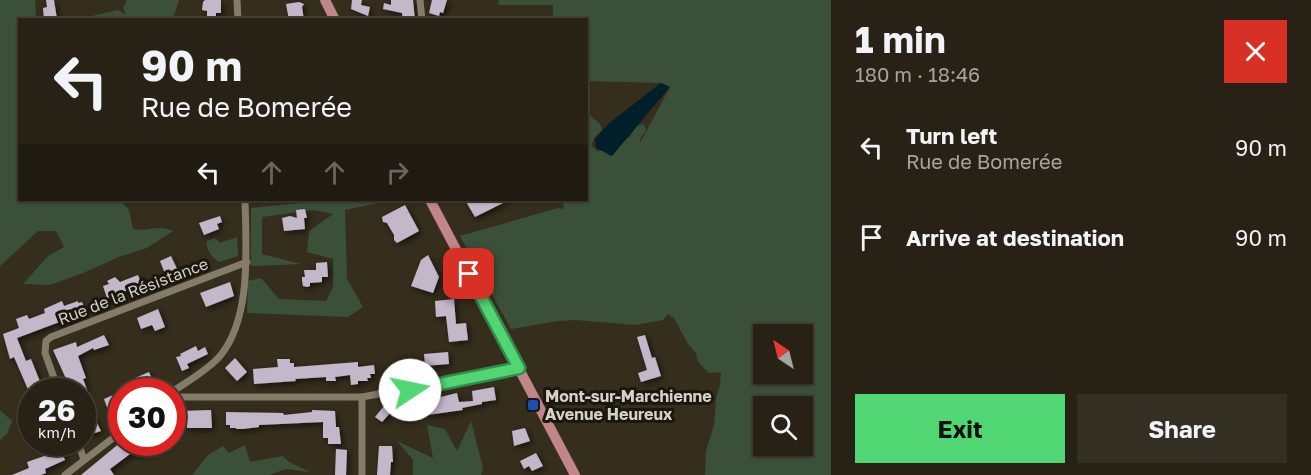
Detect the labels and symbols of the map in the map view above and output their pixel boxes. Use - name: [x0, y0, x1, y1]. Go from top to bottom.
- pin: [443, 248, 494, 299]
- street label: Rue de la Résistance: [55, 253, 211, 329]
- north arrow: [753, 324, 813, 384]
- position arrow: [378, 358, 442, 422]
- speed limit sign: 30: [108, 378, 186, 456]
- place label: Mont-sur-Marchienne Avenue Heureux: [545, 386, 712, 424]
- marker: Mont-sur-Marchienne Avenue Heureux: [526, 398, 540, 412]

